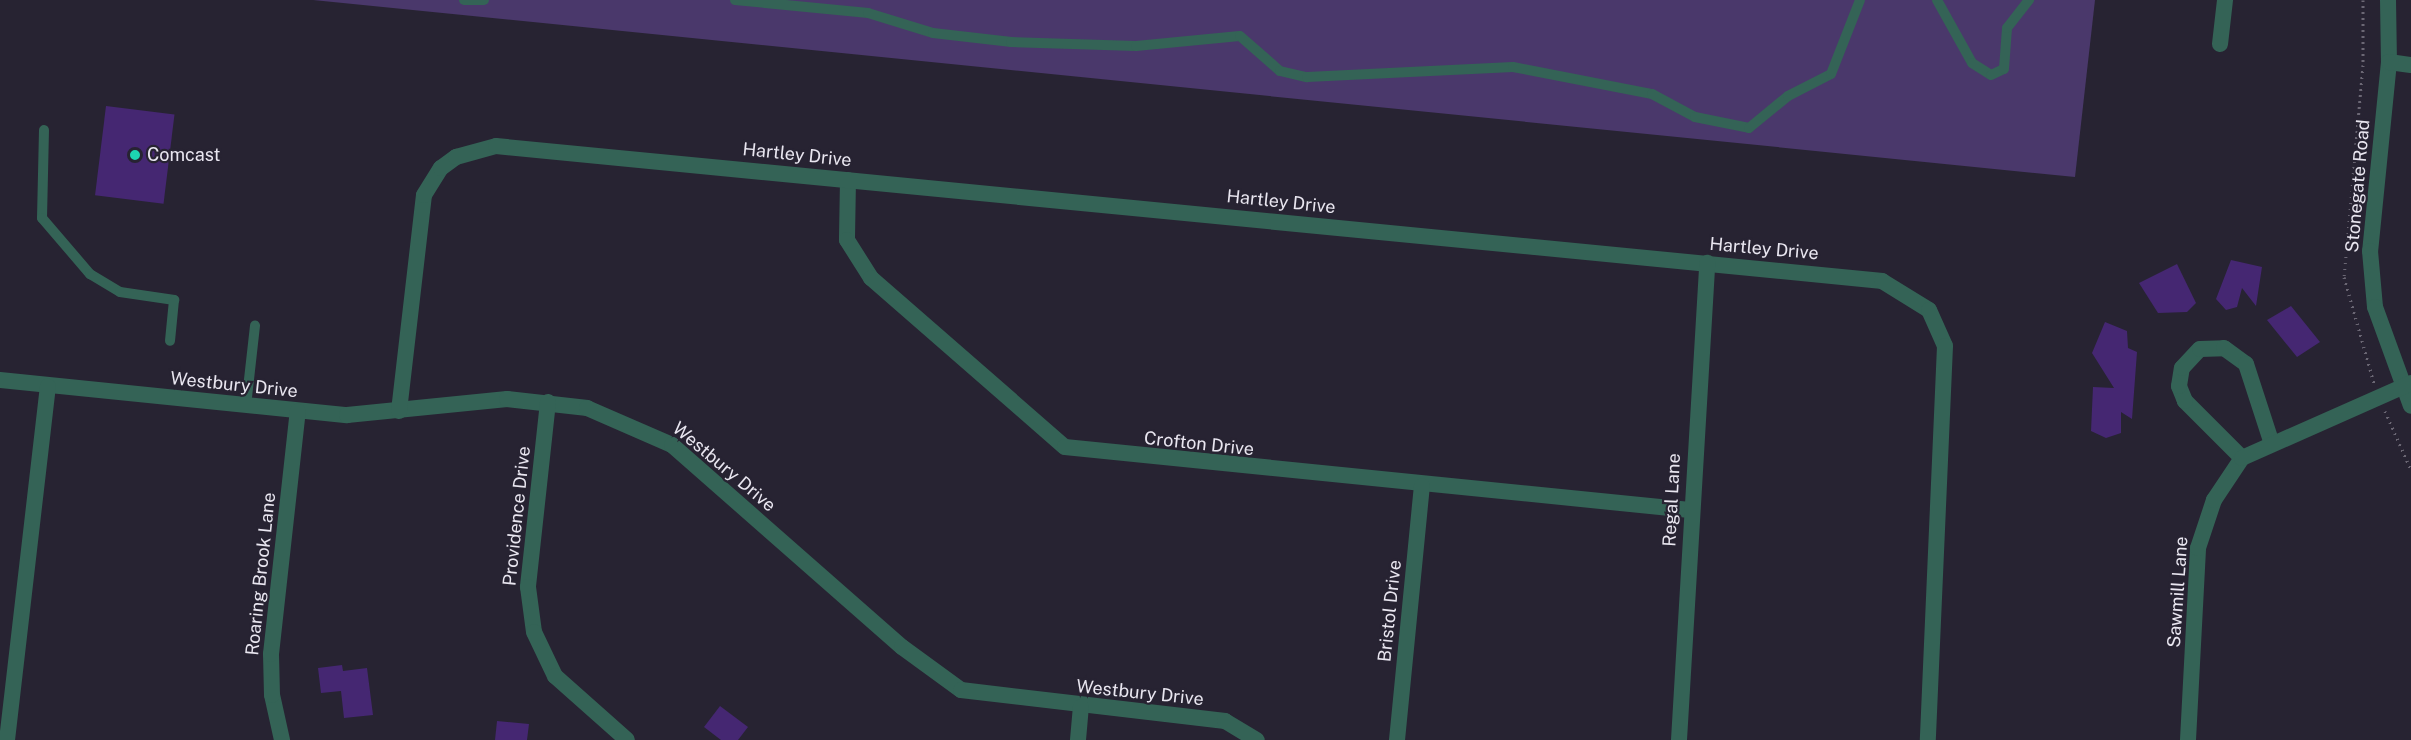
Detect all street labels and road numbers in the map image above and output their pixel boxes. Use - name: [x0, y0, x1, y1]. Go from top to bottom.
- street label: Stonegate Road: [2341, 119, 2375, 253]
- street label: Hartley Drive: [741, 139, 853, 171]
- street label: Hartley Drive: [1225, 186, 1337, 218]
- street label: Hartley Drive: [1708, 233, 1820, 265]
- street label: Westbury Drive: [169, 368, 299, 402]
- street label: Westbury Drive: [668, 418, 780, 516]
- street label: Crofton Drive: [1143, 427, 1255, 461]
- street label: Providence Drive: [499, 445, 535, 587]
- street label: Regal Lane: [1659, 453, 1685, 547]
- street label: Roaring Brook Lane: [242, 491, 280, 657]
- street label: Sawmill Lane: [2163, 536, 2193, 648]
- street label: Bristol Drive: [1374, 559, 1406, 663]
- street label: Westbury Drive: [1075, 676, 1205, 710]

